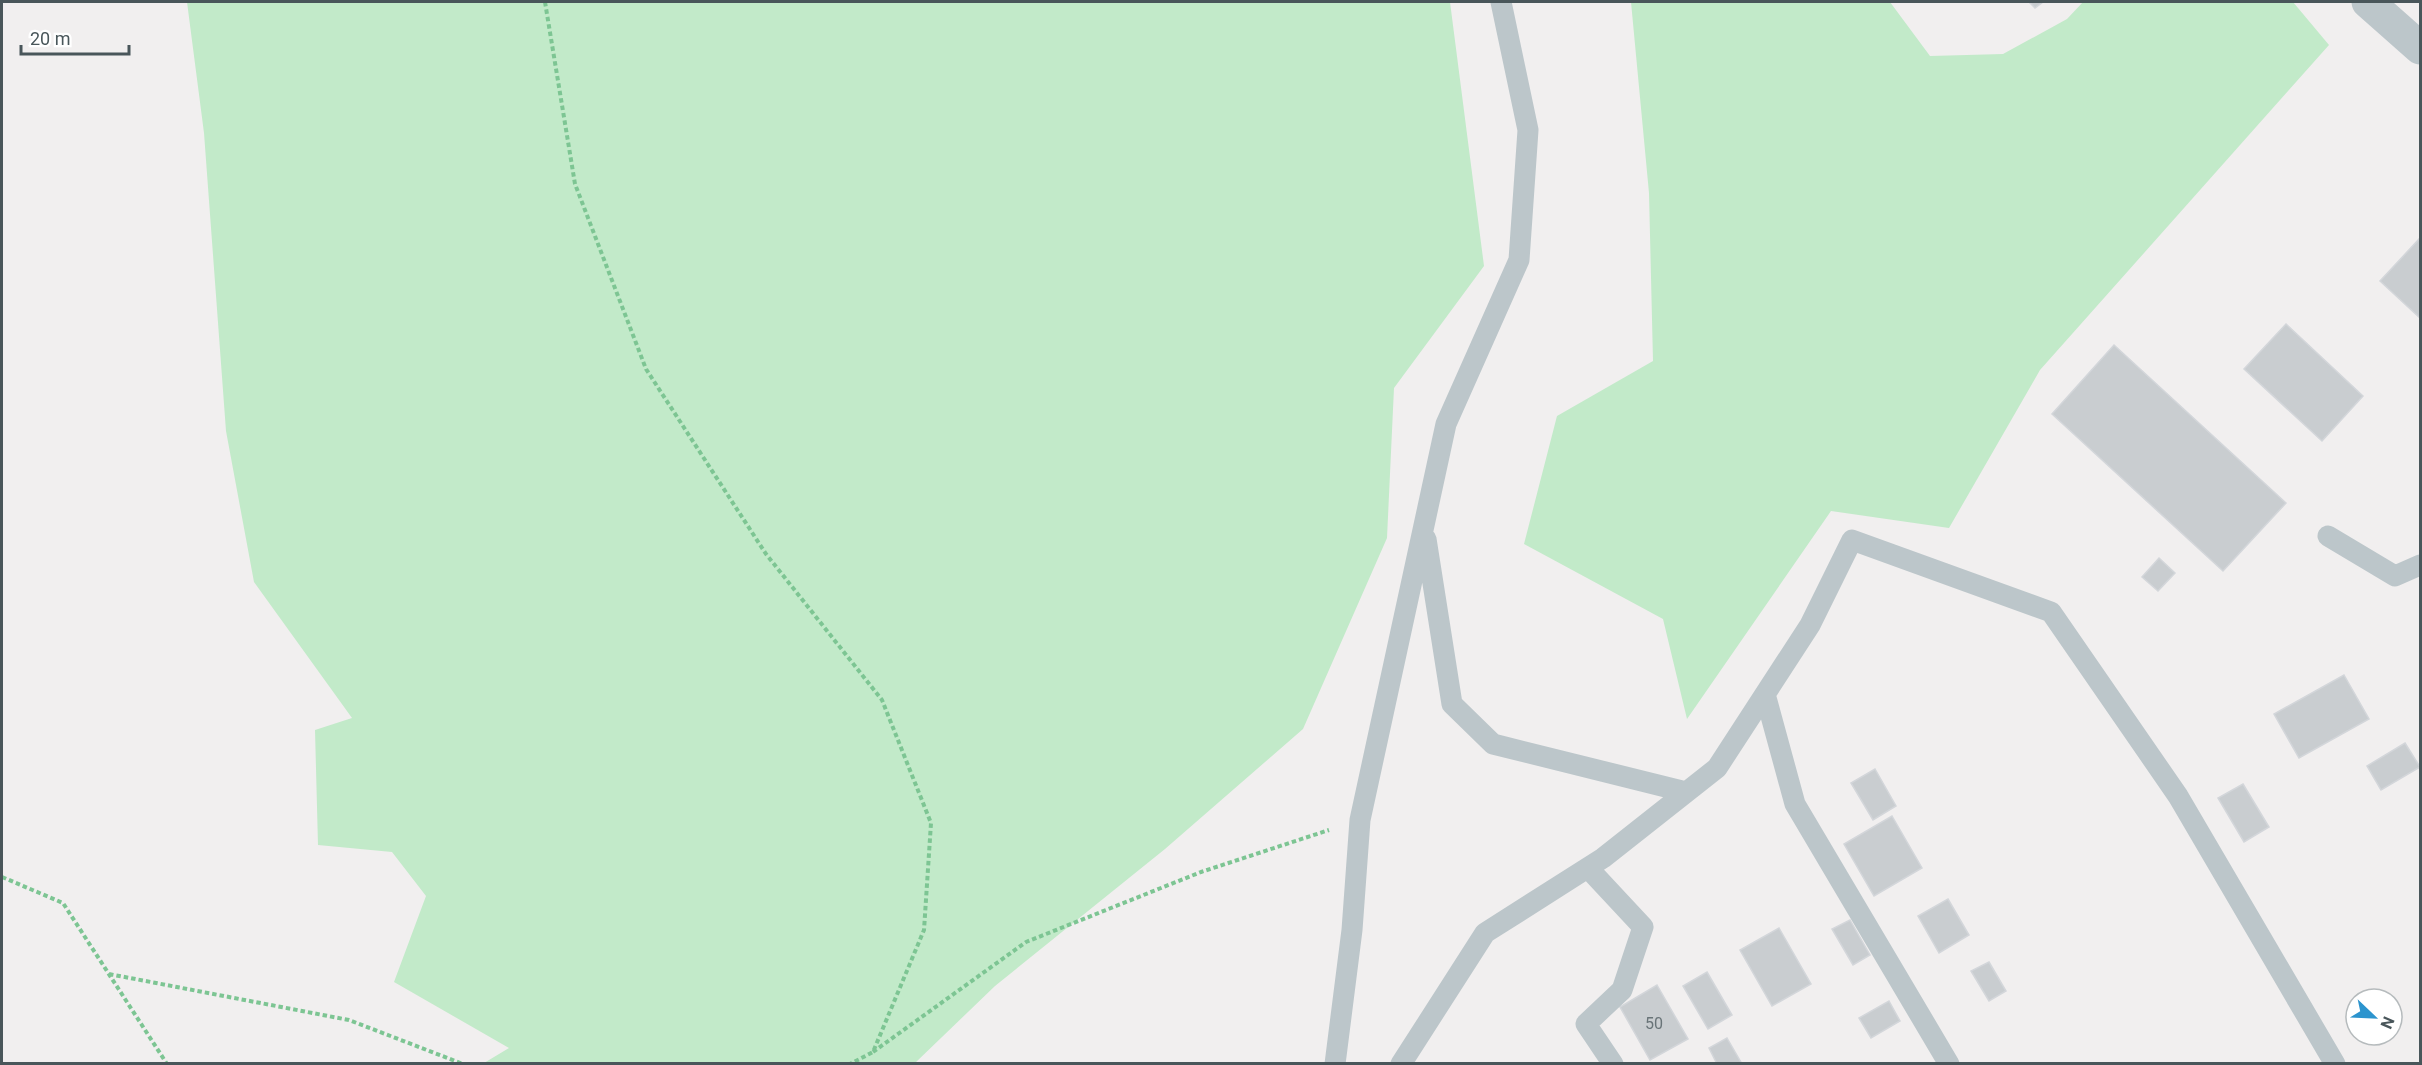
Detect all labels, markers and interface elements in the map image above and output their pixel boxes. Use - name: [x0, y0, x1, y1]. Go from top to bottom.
- scale bar: [21, 18, 129, 56]
- text: 20 m: [30, 28, 70, 49]
- north arrow: [2344, 987, 2404, 1047]
- house number: 50: [1645, 1014, 1663, 1033]
- text: N: [2376, 1014, 2398, 1032]

